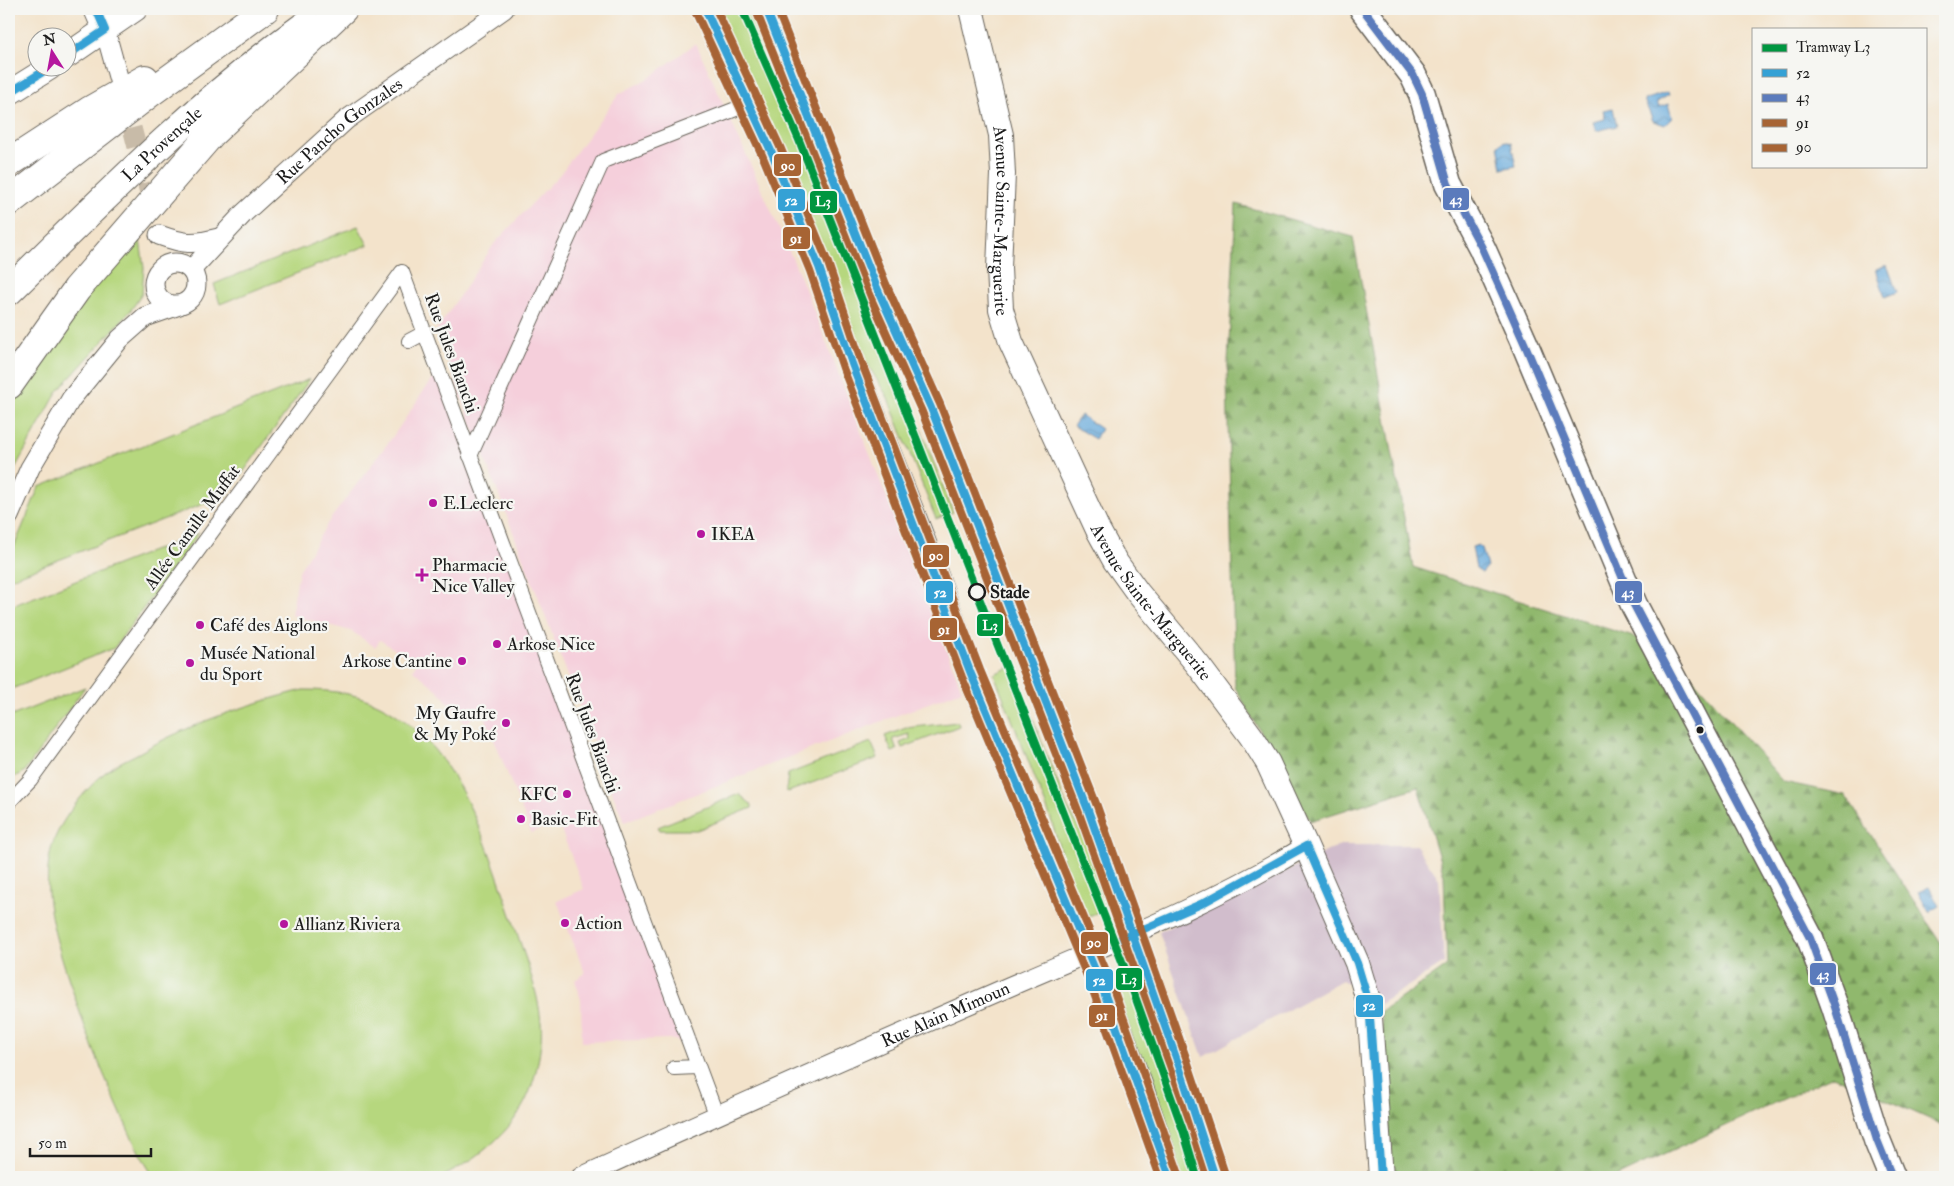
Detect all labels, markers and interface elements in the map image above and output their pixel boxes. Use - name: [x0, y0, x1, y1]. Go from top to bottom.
- north arrow: [28, 28, 78, 78]
- legend: [1752, 28, 1926, 168]
- text: N: [41, 30, 58, 49]
- text: Tramway L3: [1796, 38, 1870, 57]
- text: 52: [1796, 64, 1811, 83]
- street label: Rue Pancho Gonzales: [272, 73, 407, 190]
- text: 43: [1796, 88, 1810, 107]
- street label: La Provençale: [117, 102, 207, 187]
- text: 91: [1795, 114, 1809, 133]
- street label: Avenue Sainte-Marguerite: [987, 122, 1014, 319]
- text: 90: [1795, 138, 1811, 157]
- line badge: 90: [773, 153, 802, 177]
- text: 90: [779, 157, 795, 174]
- line badge: 43: [1442, 187, 1470, 211]
- line badge: 52: [777, 188, 806, 212]
- line badge: L3: [809, 190, 838, 214]
- text: 43: [1449, 191, 1462, 208]
- text: 52: [784, 192, 798, 209]
- text: L3: [815, 193, 831, 210]
- line badge: 91: [782, 226, 811, 250]
- text: 91: [788, 230, 802, 247]
- street label: Rue Jules Bianchi: [419, 290, 484, 417]
- street label: Allée Camille Muffat: [139, 460, 246, 595]
- place label: E.Leclerc: [443, 492, 513, 515]
- marker: E.Leclerc: [427, 497, 439, 509]
- street label: Avenue Sainte-Marguerite: [1084, 519, 1217, 686]
- place label: IKEA: [711, 523, 756, 546]
- marker: IKEA: [695, 528, 707, 540]
- line badge: 90: [922, 544, 950, 568]
- text: 90: [927, 547, 943, 564]
- place label: Pharmacie Nice Valley: [432, 554, 516, 598]
- marker: Pharmacie Nice Valley: [416, 569, 428, 581]
- line badge: 52: [925, 580, 954, 604]
- line badge: 43: [1614, 580, 1643, 604]
- place label: Stade: [990, 581, 1030, 604]
- marker: Stade: [968, 583, 986, 601]
- text: 52: [933, 584, 947, 601]
- text: 43: [1621, 584, 1634, 601]
- line badge: L3: [976, 613, 1004, 637]
- place label: Café des Aiglons: [210, 614, 328, 637]
- line badge: 91: [929, 617, 958, 641]
- text: L3: [982, 617, 998, 634]
- marker: Café des Aiglons: [194, 619, 206, 631]
- text: 91: [936, 621, 950, 638]
- place label: Arkose Nice: [506, 633, 595, 656]
- marker: Arkose Nice: [491, 638, 503, 650]
- place label: Musée National du Sport: [200, 642, 315, 686]
- place label: Arkose Cantine: [341, 650, 452, 673]
- marker: Arkose Cantine: [456, 655, 468, 667]
- marker: Musée National du Sport: [184, 657, 196, 669]
- street label: Rue Jules Bianchi: [560, 670, 625, 797]
- place label: My Gaufre & My Poké: [414, 702, 496, 746]
- marker: My Gaufre & My Poké: [500, 717, 512, 729]
- unlabelled marker: [1695, 725, 1705, 735]
- place label: KFC: [520, 783, 557, 806]
- marker: KFC: [561, 788, 573, 800]
- place label: Basic-Fit: [531, 808, 598, 831]
- marker: Basic-Fit: [515, 813, 527, 825]
- place label: Action: [574, 912, 622, 935]
- place label: Allianz Riviera: [293, 913, 401, 936]
- marker: Action: [559, 917, 571, 929]
- marker: Allianz Riviera: [278, 918, 290, 930]
- line badge: 90: [1080, 931, 1109, 955]
- text: 90: [1085, 934, 1101, 951]
- line badge: 43: [1809, 962, 1837, 986]
- text: 43: [1816, 966, 1829, 983]
- line badge: L3: [1115, 967, 1143, 991]
- line badge: 52: [1085, 968, 1114, 992]
- text: L3: [1121, 971, 1137, 988]
- text: 52: [1092, 972, 1106, 989]
- street label: Rue Alain Mimoun: [878, 977, 1013, 1053]
- line badge: 52: [1355, 994, 1384, 1018]
- text: 52: [1362, 997, 1376, 1014]
- line badge: 91: [1088, 1004, 1116, 1028]
- text: 91: [1094, 1007, 1108, 1024]
- scale bar: [30, 1126, 151, 1158]
- text: 50 m: [38, 1134, 67, 1153]

